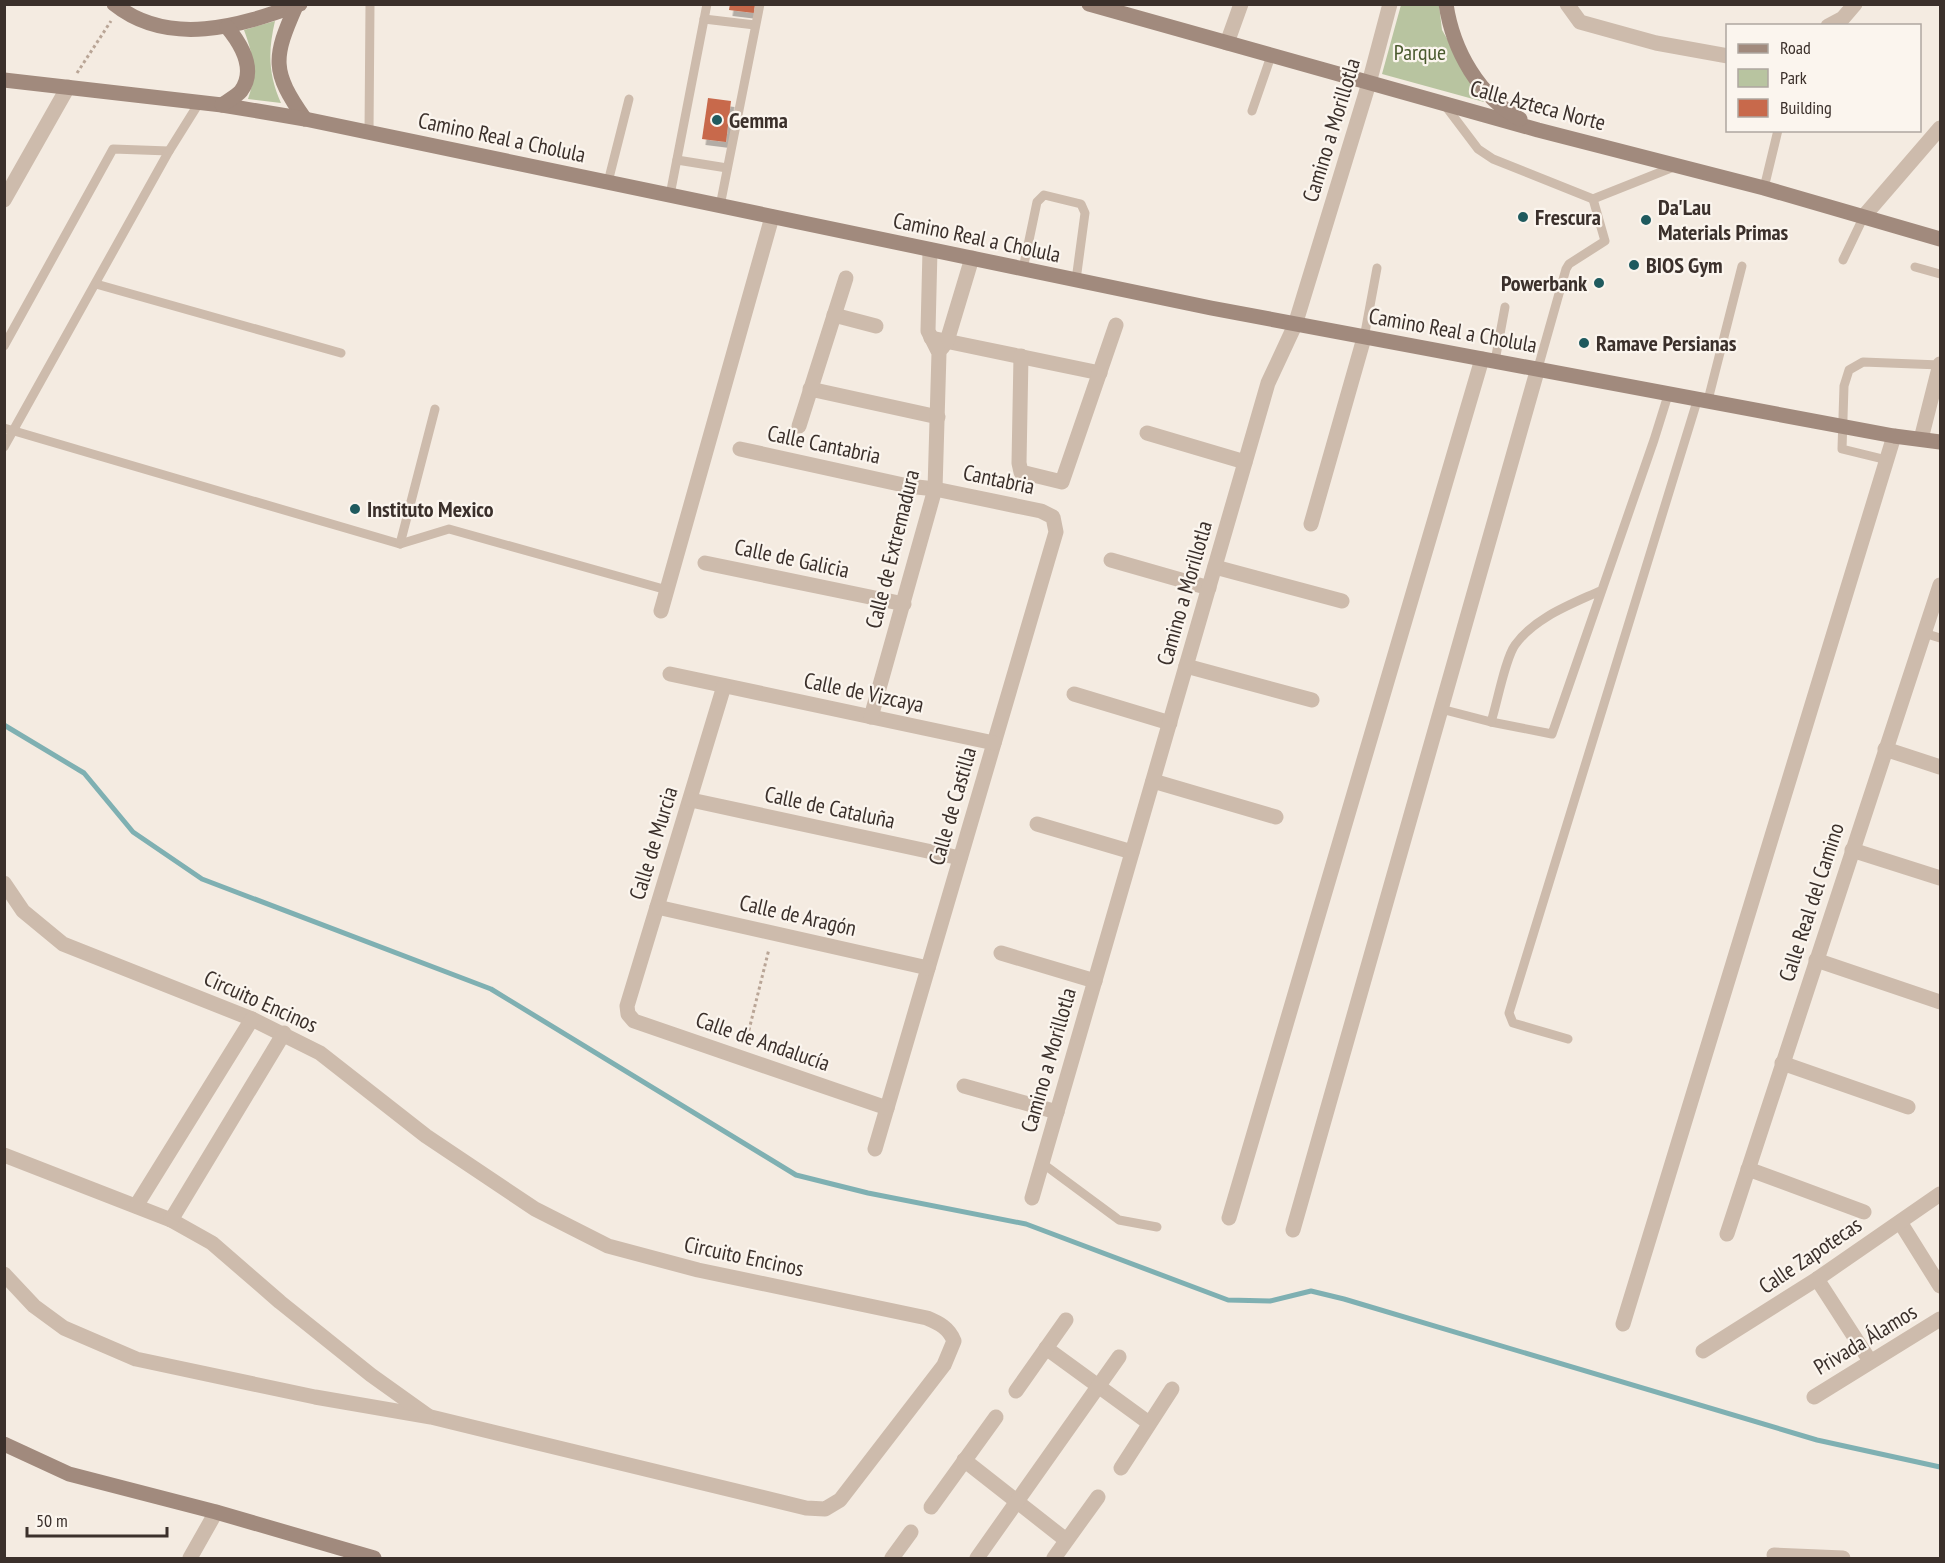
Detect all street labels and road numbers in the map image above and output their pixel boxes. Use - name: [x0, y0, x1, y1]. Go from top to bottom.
- street label: Camino a Morillotla: [1296, 55, 1366, 205]
- street label: Calle Azteca Norte: [1467, 73, 1609, 137]
- street label: Camino Real a Cholula: [416, 106, 588, 168]
- street label: Camino Real a Cholula: [891, 206, 1063, 268]
- street label: Camino Real a Cholula: [1367, 301, 1539, 359]
- street label: Calle Cantabria: [765, 418, 883, 470]
- street label: Cantabria: [961, 458, 1037, 500]
- street label: Calle de Extremadura: [859, 467, 925, 631]
- street label: Camino a Morillotla: [1150, 518, 1218, 668]
- street label: Calle de Galicia: [732, 532, 852, 584]
- street label: Calle de Vizcaya: [802, 666, 926, 718]
- street label: Calle de Castilla: [922, 744, 982, 868]
- street label: Calle de Cataluña: [762, 780, 898, 834]
- street label: Calle de Murcia: [623, 783, 683, 903]
- street label: Calle Real del Camino: [1772, 819, 1850, 985]
- street label: Calle de Aragón: [737, 888, 859, 942]
- street label: Circuito Encinos: [200, 964, 322, 1038]
- street label: Camino a Morillotla: [1014, 985, 1082, 1135]
- street label: Calle de Andalucía: [692, 1005, 834, 1077]
- street label: Calle Zapotecas: [1753, 1210, 1867, 1300]
- street label: Circuito Encinos: [682, 1230, 806, 1282]
- street label: Privada Álamos: [1808, 1297, 1922, 1381]

